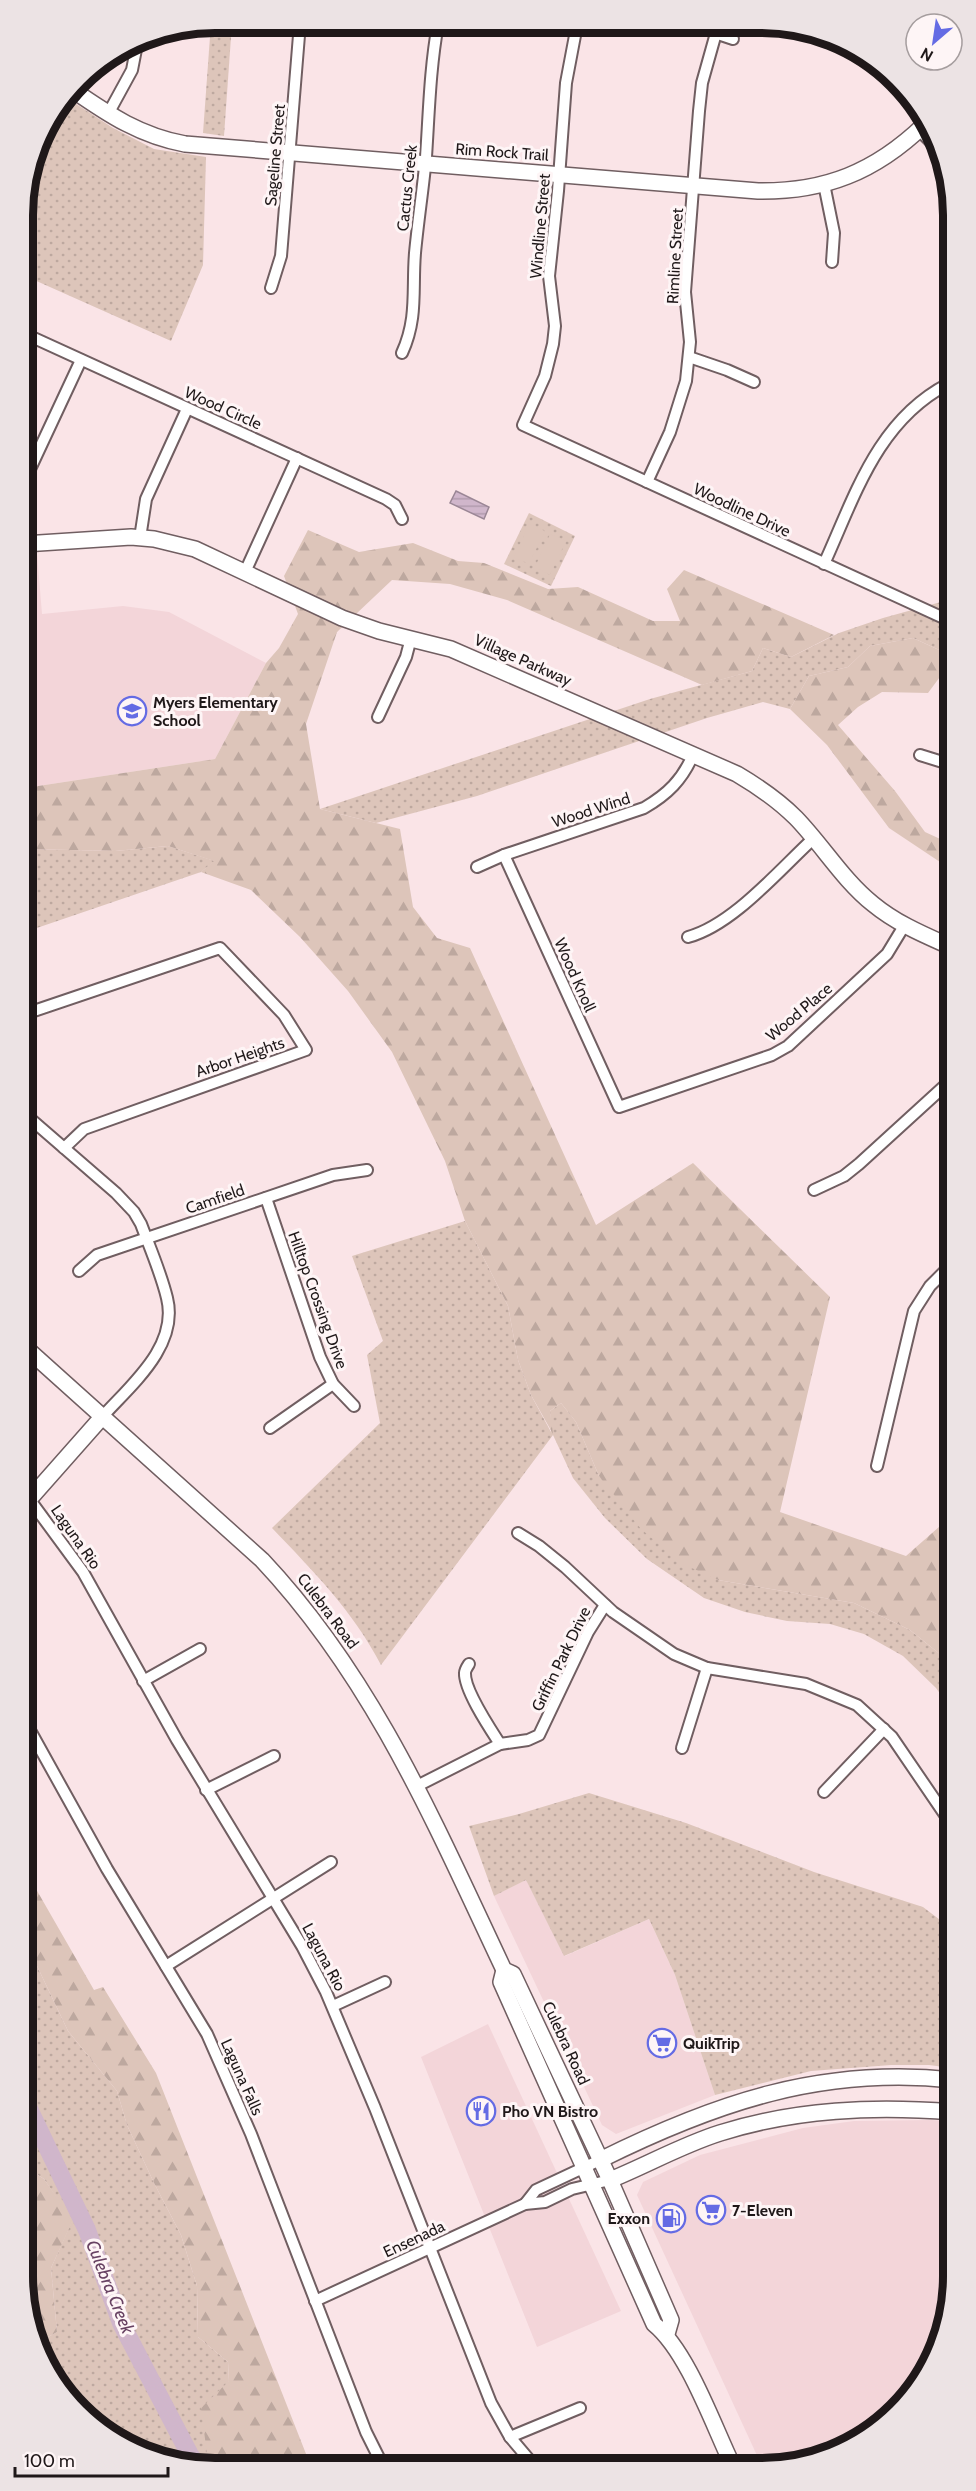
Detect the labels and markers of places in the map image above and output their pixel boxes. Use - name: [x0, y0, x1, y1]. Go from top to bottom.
- place label: Myers Elementary School: [153, 693, 278, 730]
- school or university icon: Myers Elementary School: [116, 695, 148, 727]
- supermarket icon: QuikTrip: [646, 2027, 678, 2059]
- place label: QuikTrip: [683, 2034, 740, 2053]
- restaurant icon: Pho VN Bistro: [465, 2095, 497, 2127]
- place label: Pho VN Bistro: [502, 2102, 598, 2121]
- supermarket icon: 7-Eleven: [695, 2194, 727, 2226]
- place label: 7-Eleven: [732, 2201, 793, 2220]
- fuel station icon: Exxon: [655, 2202, 687, 2234]
- place label: Exxon: [608, 2209, 650, 2228]

